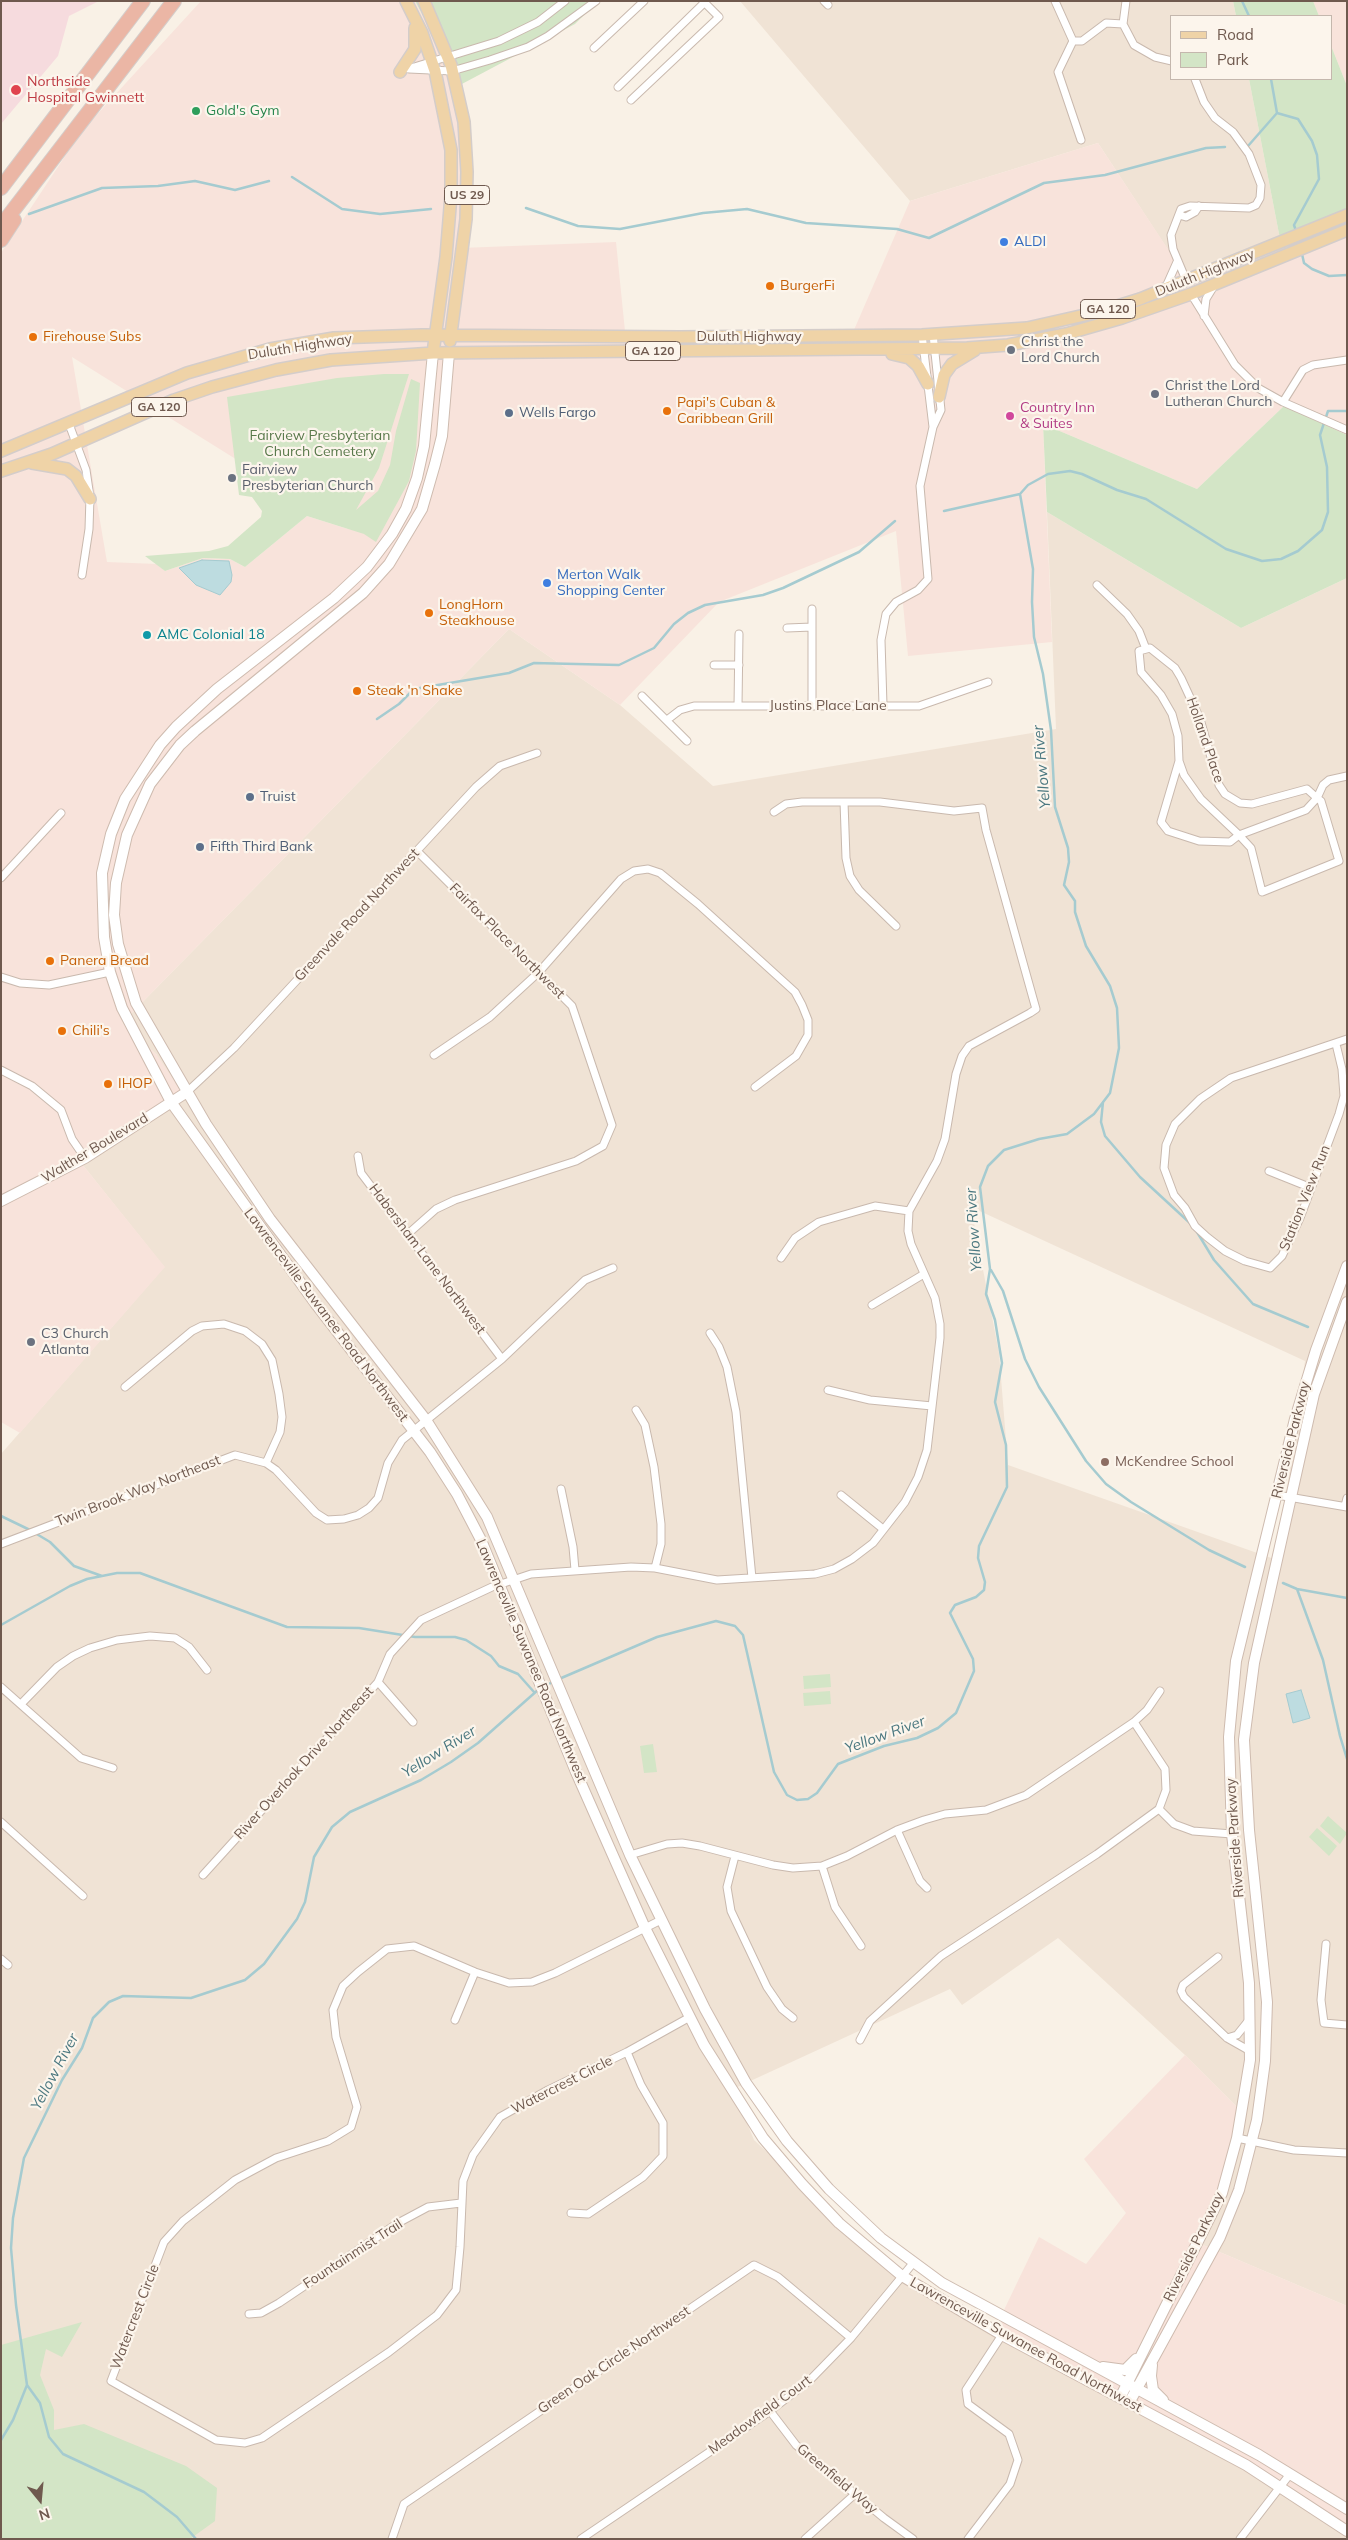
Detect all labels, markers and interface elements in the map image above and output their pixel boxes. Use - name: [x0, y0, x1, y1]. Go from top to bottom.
- legend: [1170, 15, 1333, 80]
- text: Road: [1217, 25, 1254, 44]
- text: Park: [1217, 50, 1249, 69]
- place label: Northside Hospital Gwinnett: [27, 74, 144, 106]
- marker: Northside Hospital Gwinnett: [9, 83, 23, 97]
- place label: Gold's Gym: [206, 103, 280, 119]
- marker: Gold's Gym: [190, 105, 202, 117]
- road number: US 29: [444, 186, 490, 204]
- place label: ALDI: [1014, 234, 1046, 250]
- marker: ALDI: [998, 236, 1010, 248]
- street label: Duluth Highway: [1153, 246, 1257, 300]
- place label: BurgerFi: [780, 278, 835, 294]
- marker: BurgerFi: [764, 280, 776, 292]
- road number: GA 120: [1080, 300, 1136, 318]
- place label: Firehouse Subs: [43, 329, 141, 345]
- street label: Duluth Highway: [696, 329, 802, 345]
- street label: Duluth Highway: [247, 330, 353, 364]
- marker: Firehouse Subs: [27, 331, 39, 343]
- place label: Christ the Lord Church: [1021, 334, 1100, 367]
- road number: GA 120: [626, 342, 680, 361]
- marker: Christ the Lord Church: [1005, 344, 1017, 356]
- place label: Christ the Lord Lutheran Church: [1165, 378, 1273, 411]
- marker: Christ the Lord Lutheran Church: [1149, 388, 1161, 400]
- place label: Papi's Cuban & Caribbean Grill: [677, 395, 775, 428]
- road number: GA 120: [132, 398, 186, 417]
- place label: Country Inn & Suites: [1020, 400, 1095, 432]
- place label: Wells Fargo: [519, 405, 596, 421]
- marker: Papi's Cuban & Caribbean Grill: [661, 405, 673, 417]
- marker: Wells Fargo: [503, 407, 515, 419]
- marker: Country Inn & Suites: [1004, 410, 1016, 422]
- park label: Fairview Presbyterian Church Cemetery: [250, 428, 390, 461]
- place label: Fairview Presbyterian Church: [242, 462, 373, 494]
- marker: Fairview Presbyterian Church: [226, 472, 238, 484]
- place label: Merton Walk Shopping Center: [557, 567, 665, 600]
- marker: Merton Walk Shopping Center: [541, 577, 553, 589]
- place label: LongHorn Steakhouse: [439, 597, 515, 630]
- marker: LongHorn Steakhouse: [423, 607, 435, 619]
- place label: AMC Colonial 18: [157, 627, 265, 643]
- marker: AMC Colonial 18: [141, 629, 153, 641]
- place label: Steak 'n Shake: [367, 683, 462, 699]
- marker: Steak 'n Shake: [351, 685, 363, 697]
- street label: Holland Place: [1183, 695, 1227, 785]
- street label: Justins Place Lane: [769, 698, 887, 714]
- water label: Yellow River: [1029, 724, 1055, 810]
- place label: Truist: [260, 789, 296, 805]
- marker: Truist: [244, 791, 256, 803]
- place label: Fifth Third Bank: [210, 839, 313, 855]
- marker: Fifth Third Bank: [194, 841, 206, 853]
- street label: Greenvale Road Northwest: [291, 845, 423, 985]
- street label: Fairfax Place Northwest: [446, 880, 568, 1002]
- place label: Panera Bread: [60, 953, 149, 969]
- marker: Panera Bread: [44, 955, 56, 967]
- place label: Chili's: [72, 1023, 110, 1039]
- marker: Chili's: [56, 1025, 68, 1037]
- place label: IHOP: [118, 1076, 152, 1092]
- marker: IHOP: [102, 1078, 114, 1090]
- street label: Walther Boulevard: [39, 1110, 151, 1186]
- street label: Station View Run: [1276, 1143, 1334, 1253]
- street label: Habersham Lane Northwest: [365, 1181, 489, 1337]
- water label: Yellow River: [962, 1187, 986, 1273]
- street label: Lawrenceville Suwanee Road Northwest: [240, 1205, 412, 1425]
- place label: C3 Church Atlanta: [41, 1326, 109, 1358]
- marker: C3 Church Atlanta: [25, 1336, 37, 1348]
- street label: Riverside Parkway: [1268, 1380, 1314, 1500]
- street label: Twin Brook Way Northeast: [53, 1452, 223, 1530]
- place label: McKendree School: [1115, 1454, 1234, 1470]
- marker: McKendree School: [1099, 1456, 1111, 1468]
- street label: Lawrenceville Suwanee Road Northwest: [472, 1537, 590, 1785]
- street label: River Overlook Drive Northeast: [231, 1683, 377, 1843]
- water label: Yellow River: [842, 1712, 928, 1758]
- water label: Yellow River: [399, 1722, 479, 1782]
- street label: Riverside Parkway: [1222, 1778, 1248, 1898]
- water label: Yellow River: [27, 2031, 83, 2113]
- street label: Watercrest Circle: [509, 2052, 615, 2118]
- street label: Riverside Parkway: [1160, 2189, 1228, 2305]
- street label: Fountainmist Trail: [300, 2216, 406, 2292]
- street label: Watercrest Circle: [107, 2262, 163, 2372]
- street label: Lawrenceville Suwanee Road Northwest: [907, 2274, 1145, 2416]
- street label: Green Oak Circle Northwest: [535, 2303, 693, 2417]
- street label: Meadowfield Court: [705, 2372, 815, 2458]
- street label: Greenfield Way: [793, 2440, 881, 2518]
- north arrow: [15, 2475, 65, 2525]
- text: N: [37, 2504, 52, 2524]

